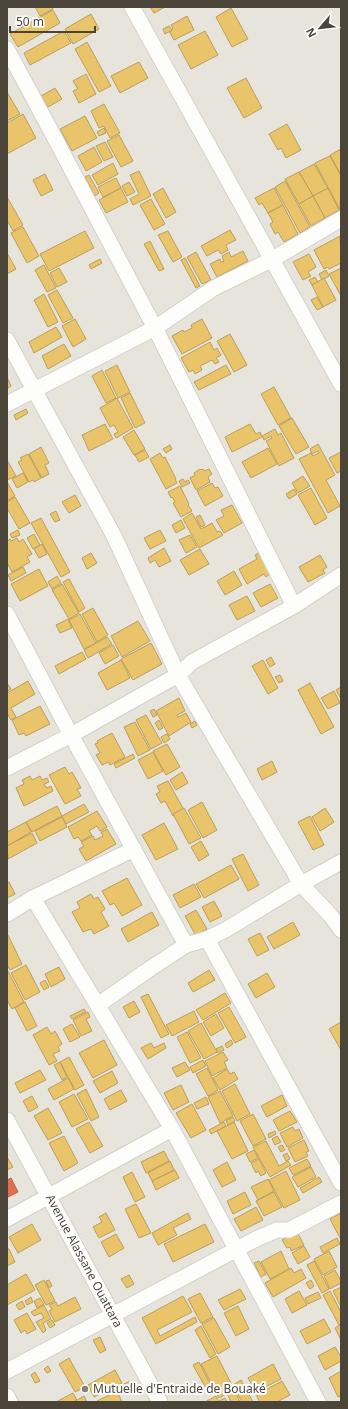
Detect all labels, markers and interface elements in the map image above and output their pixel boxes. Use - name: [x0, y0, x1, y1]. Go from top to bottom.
- scale bar: [10, 8, 95, 34]
- north arrow: [300, 8, 340, 48]
- text: 50 m: [16, 13, 44, 30]
- text: N: [302, 25, 319, 40]
- street label: Avenue Alassane Ouattara: [42, 1191, 127, 1330]
- place label: Mutuelle d'Entraide de Bouaké: [93, 1380, 266, 1397]
- marker: Mutuelle d'Entraide de Bouaké: [80, 1384, 90, 1394]

